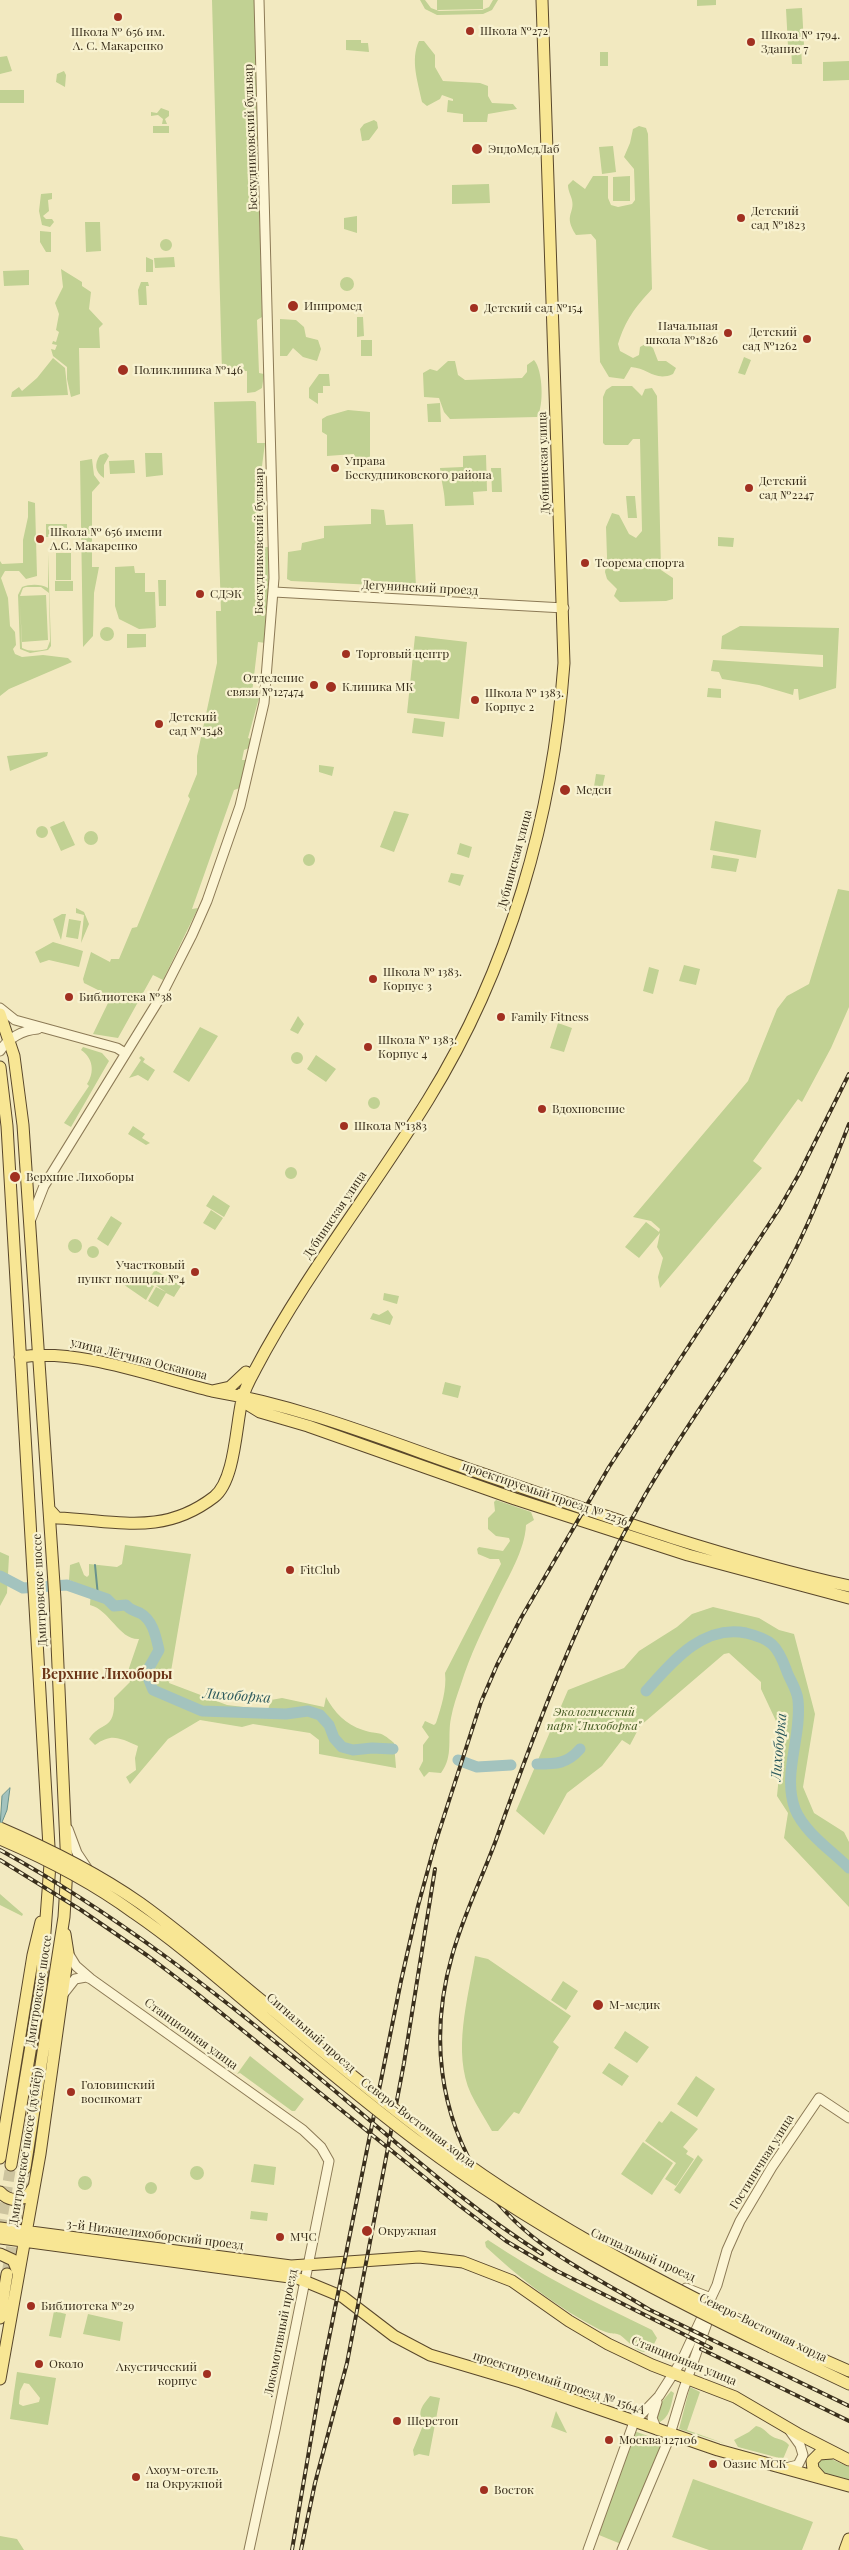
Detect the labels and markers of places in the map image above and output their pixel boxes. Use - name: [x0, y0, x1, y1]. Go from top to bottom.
- marker: Школа № 656 им. А. С. Макаренко: [112, 11, 124, 23]
- place label: Школа №272: [480, 24, 548, 38]
- place label: Школа № 656 им. А. С. Макаренко: [71, 25, 165, 53]
- marker: Школа №272: [464, 25, 476, 37]
- place label: Школа № 1794. Здание 7: [761, 28, 840, 56]
- marker: Школа № 1794. Здание 7: [745, 36, 757, 48]
- marker: ЭндоМедЛаб: [470, 142, 484, 156]
- place label: ЭндоМедЛаб: [488, 142, 560, 156]
- place label: Детский сад №1823: [751, 204, 806, 232]
- marker: Детский сад №1823: [735, 212, 747, 224]
- marker: Инпромед: [286, 299, 300, 313]
- place label: Инпромед: [304, 299, 362, 313]
- place label: Детский сад №154: [484, 301, 583, 315]
- marker: Детский сад №154: [468, 302, 480, 314]
- place label: Начальная школа №1826: [646, 319, 718, 347]
- place label: Детский сад №1262: [742, 325, 797, 353]
- marker: Начальная школа №1826: [722, 327, 734, 339]
- marker: Детский сад №1262: [801, 333, 813, 345]
- marker: Поликлиника №146: [116, 363, 130, 377]
- place label: Поликлиника №146: [134, 363, 243, 377]
- place label: Управа Бескудниковского района: [345, 454, 492, 482]
- marker: Управа Бескудниковского района: [329, 462, 341, 474]
- place label: Детский сад №2247: [759, 474, 814, 502]
- marker: Детский сад №2247: [743, 482, 755, 494]
- place label: Школа № 656 имени А.С. Макаренко: [50, 525, 162, 553]
- marker: Школа № 656 имени А.С. Макаренко: [34, 533, 46, 545]
- place label: Теорема спорта: [595, 556, 684, 570]
- marker: Теорема спорта: [579, 557, 591, 569]
- place label: СДЭК: [210, 587, 242, 601]
- marker: СДЭК: [194, 588, 206, 600]
- place label: Торговый центр: [356, 647, 449, 661]
- marker: Торговый центр: [340, 648, 352, 660]
- place label: Отделение связи №127474: [227, 671, 304, 699]
- marker: Отделение связи №127474: [308, 679, 320, 691]
- marker: Клиника МК: [324, 680, 338, 694]
- place label: Клиника МК: [342, 680, 414, 694]
- place label: Школа № 1383. Корпус 2: [485, 686, 564, 714]
- marker: Школа № 1383. Корпус 2: [469, 694, 481, 706]
- place label: Детский сад №1548: [169, 710, 223, 738]
- marker: Детский сад №1548: [153, 718, 165, 730]
- marker: Медси: [558, 783, 572, 797]
- place label: Медси: [576, 783, 612, 797]
- place label: Школа № 1383. Корпус 3: [383, 965, 462, 993]
- marker: Школа № 1383. Корпус 3: [367, 973, 379, 985]
- place label: Библиотека №38: [79, 990, 172, 1004]
- marker: Библиотека №38: [63, 991, 75, 1003]
- place label: Family Fitness: [511, 1010, 589, 1024]
- marker: Family Fitness: [495, 1011, 507, 1023]
- place label: Школа № 1383. Корпус 4: [378, 1033, 457, 1061]
- marker: Школа № 1383. Корпус 4: [362, 1041, 374, 1053]
- place label: Вдохновение: [552, 1102, 625, 1116]
- marker: Вдохновение: [536, 1103, 548, 1115]
- place label: Школа №1383: [354, 1119, 427, 1133]
- marker: Школа №1383: [338, 1120, 350, 1132]
- marker: Верхние Лихоборы: [8, 1170, 22, 1184]
- place label: Верхние Лихоборы: [26, 1170, 134, 1184]
- place label: Участковый пункт полиции №4: [78, 1258, 185, 1286]
- marker: Участковый пункт полиции №4: [189, 1266, 201, 1278]
- place label: FitClub: [300, 1563, 340, 1577]
- marker: FitClub: [284, 1564, 296, 1576]
- marker: М-медик: [591, 1998, 605, 2012]
- place label: М-медик: [609, 1998, 660, 2012]
- place label: Головинский военкомат: [81, 2078, 155, 2106]
- marker: Головинский военкомат: [65, 2086, 77, 2098]
- marker: Окружная: [360, 2224, 374, 2238]
- place label: Окружная: [378, 2224, 436, 2238]
- place label: МЧС: [290, 2230, 317, 2244]
- marker: МЧС: [274, 2231, 286, 2243]
- place label: Библиотека №29: [41, 2299, 134, 2313]
- marker: Библиотека №29: [25, 2300, 37, 2312]
- place label: Около: [49, 2357, 84, 2371]
- marker: Около: [33, 2358, 45, 2370]
- place label: Акустический корпус: [116, 2360, 197, 2388]
- marker: Акустический корпус: [201, 2368, 213, 2380]
- place label: Шерстон: [407, 2414, 458, 2428]
- marker: Шерстон: [391, 2415, 403, 2427]
- place label: Москва 127106: [619, 2433, 697, 2447]
- marker: Москва 127106: [603, 2434, 615, 2446]
- place label: Оазис МСК: [723, 2457, 787, 2471]
- marker: Оазис МСК: [707, 2458, 719, 2470]
- place label: Ахоум-отель на Окружной: [146, 2463, 222, 2491]
- marker: Ахоум-отель на Окружной: [130, 2471, 142, 2483]
- place label: Восток: [494, 2483, 534, 2497]
- marker: Восток: [478, 2484, 490, 2496]

